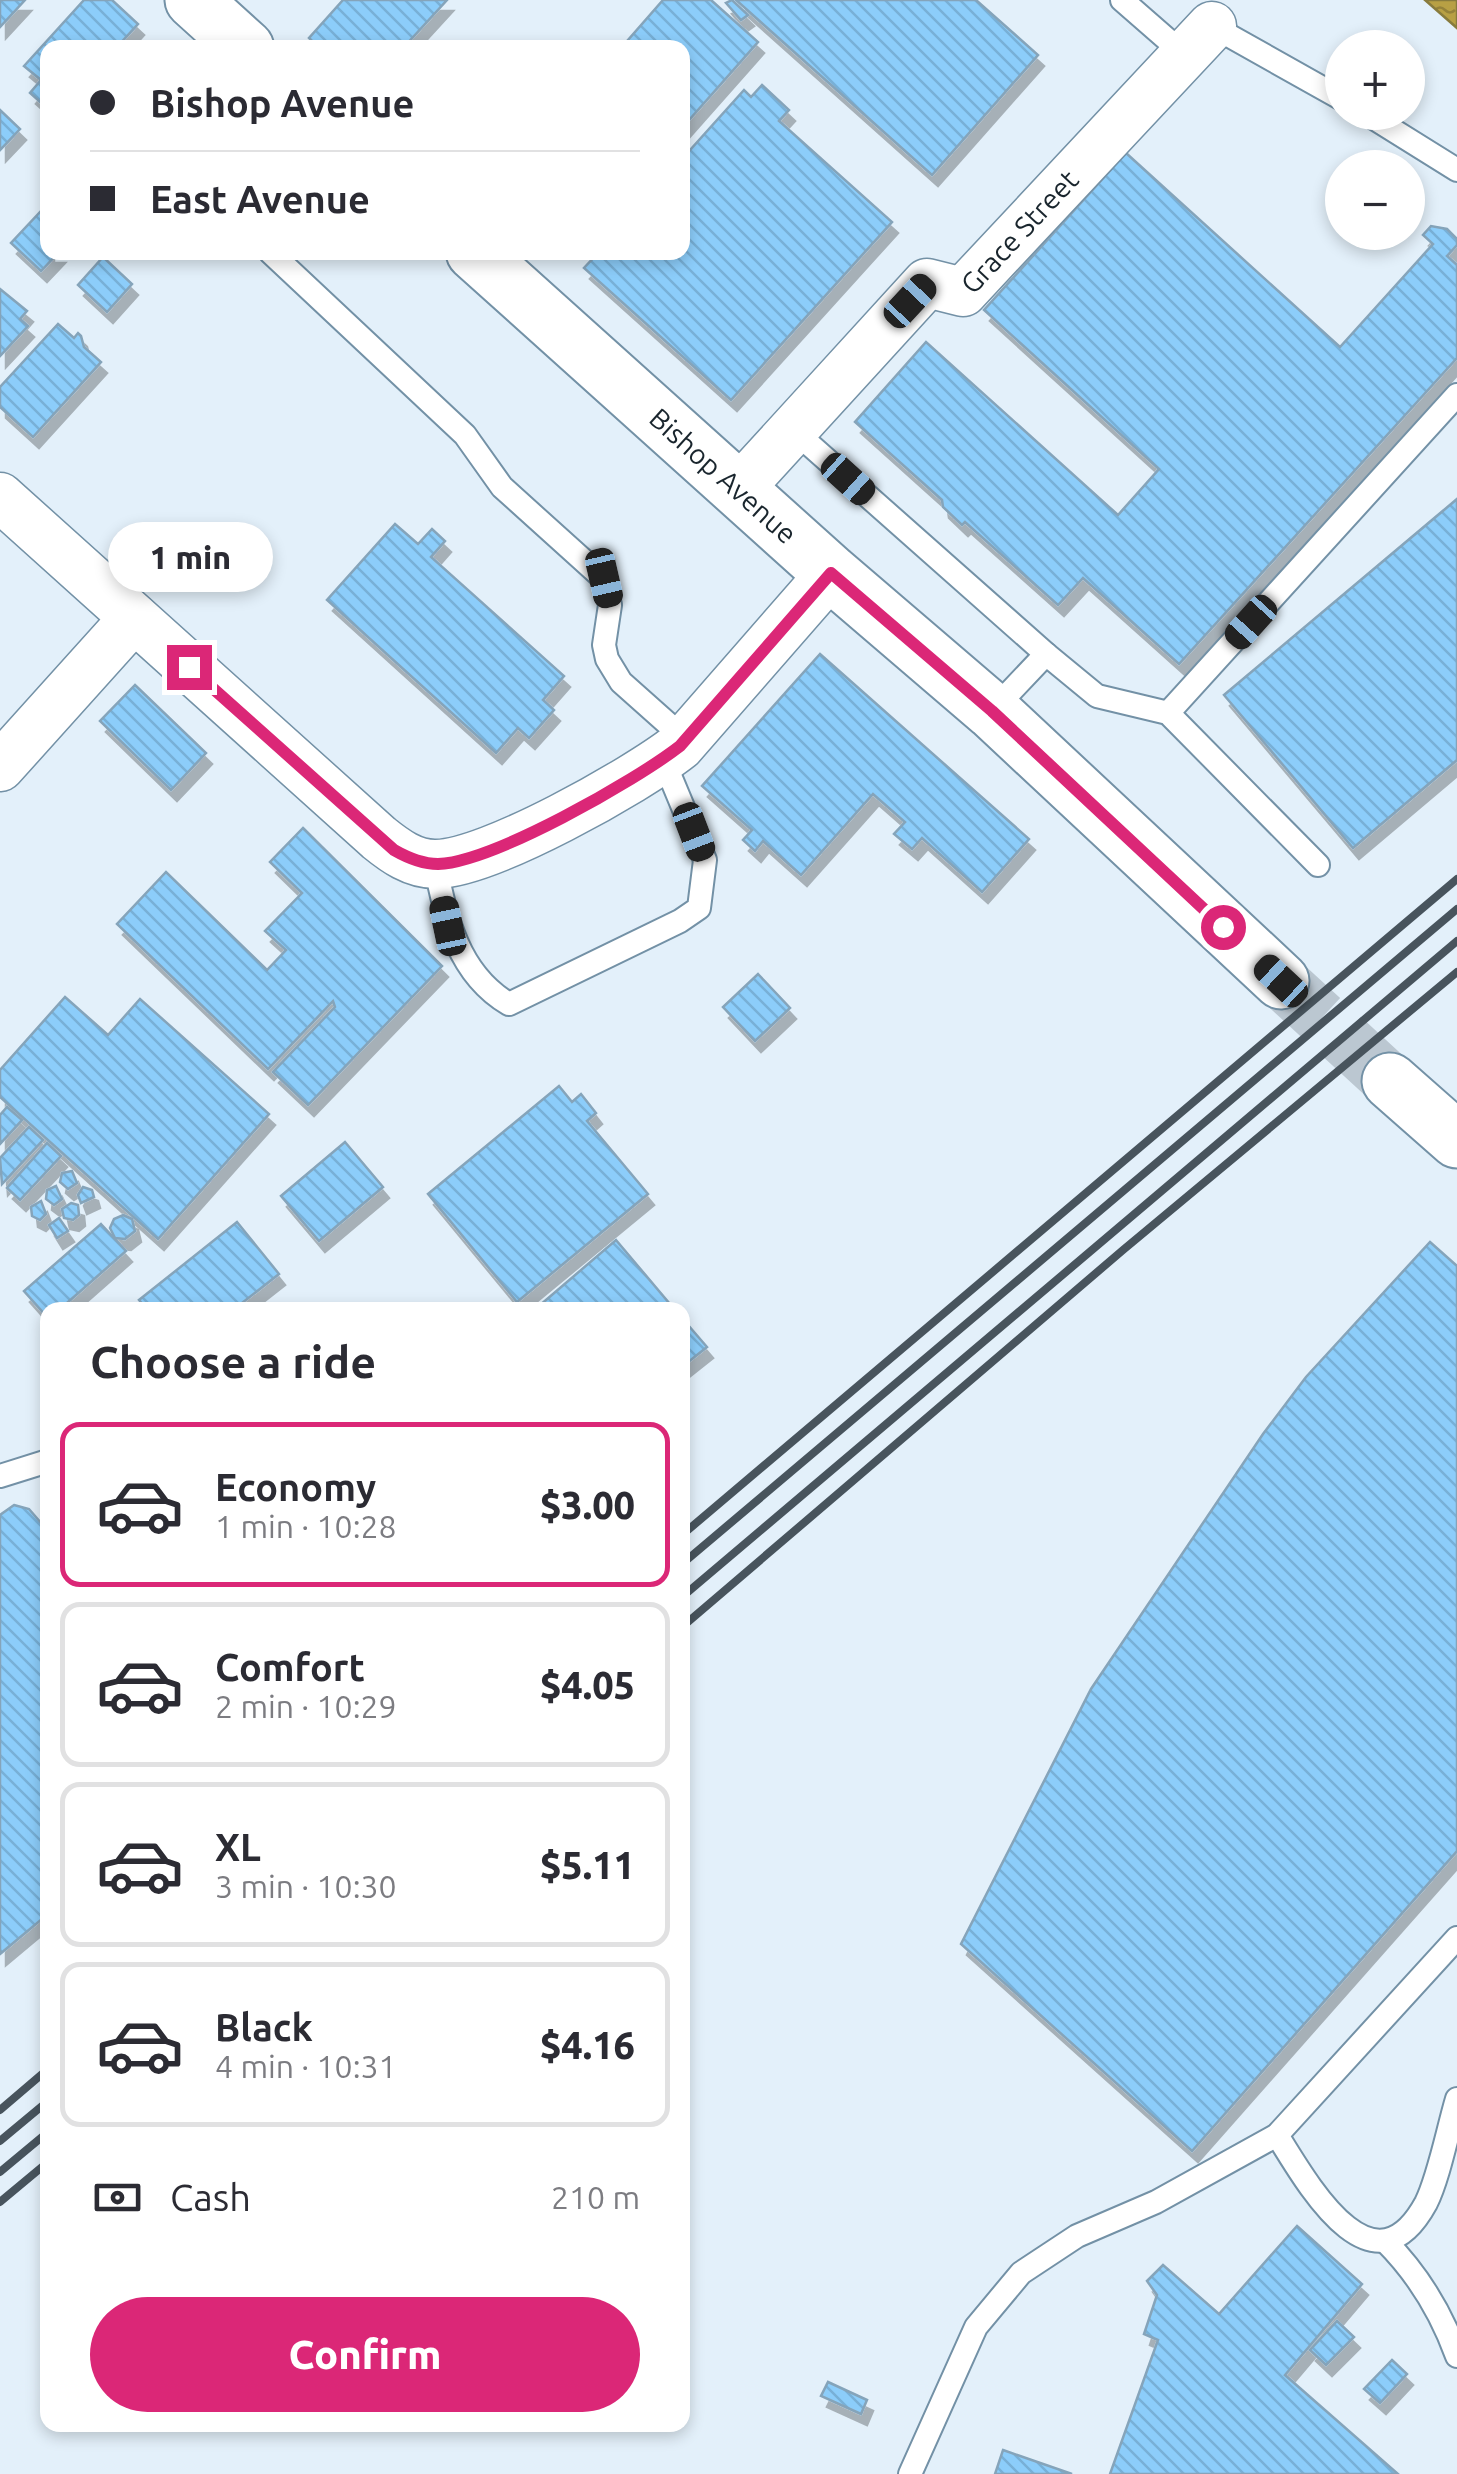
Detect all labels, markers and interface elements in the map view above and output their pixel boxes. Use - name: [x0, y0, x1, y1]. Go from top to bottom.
- map controls: [1325, 30, 1425, 250]
- button: +: [1325, 30, 1425, 130]
- text: Bishop Avenue: [150, 82, 414, 124]
- button: −: [1325, 150, 1425, 250]
- street label: Grace Street: [954, 164, 1084, 299]
- text: East Avenue: [150, 178, 370, 220]
- car: [879, 269, 941, 333]
- street label: Bishop Avenue: [644, 402, 803, 549]
- car: [816, 448, 880, 510]
- callout: 1 min: [106, 522, 272, 592]
- text: 1 min: [150, 539, 231, 575]
- car: [583, 545, 625, 611]
- car: [1220, 590, 1282, 654]
- route end: [167, 645, 212, 690]
- car: [669, 799, 719, 865]
- car: [427, 894, 469, 958]
- route start: [1201, 905, 1246, 950]
- car: [1249, 950, 1313, 1012]
- text: Choose a ride: [90, 1336, 376, 1387]
- icon: car: [95, 1460, 185, 1550]
- text: Economy: [215, 1466, 376, 1508]
- text: $3.00: [540, 1484, 635, 1526]
- text: 1 min · 10:28: [215, 1508, 397, 1544]
- icon: car: [95, 1640, 185, 1730]
- text: Comfort: [215, 1646, 365, 1688]
- text: $4.05: [540, 1664, 635, 1706]
- text: 2 min · 10:29: [215, 1688, 397, 1724]
- icon: car: [95, 1820, 185, 1910]
- text: XL: [215, 1826, 261, 1868]
- text: $5.11: [540, 1844, 635, 1886]
- text: 3 min · 10:30: [215, 1868, 397, 1904]
- icon: car: [95, 2000, 185, 2090]
- text: Black: [215, 2006, 313, 2048]
- text: $4.16: [540, 2024, 635, 2066]
- text: 4 min · 10:31: [215, 2048, 397, 2084]
- icon: cash: [90, 2170, 145, 2225]
- text: Cash: [170, 2176, 251, 2218]
- text: 210 m: [551, 2179, 640, 2215]
- button: Confirm: [90, 2297, 640, 2412]

